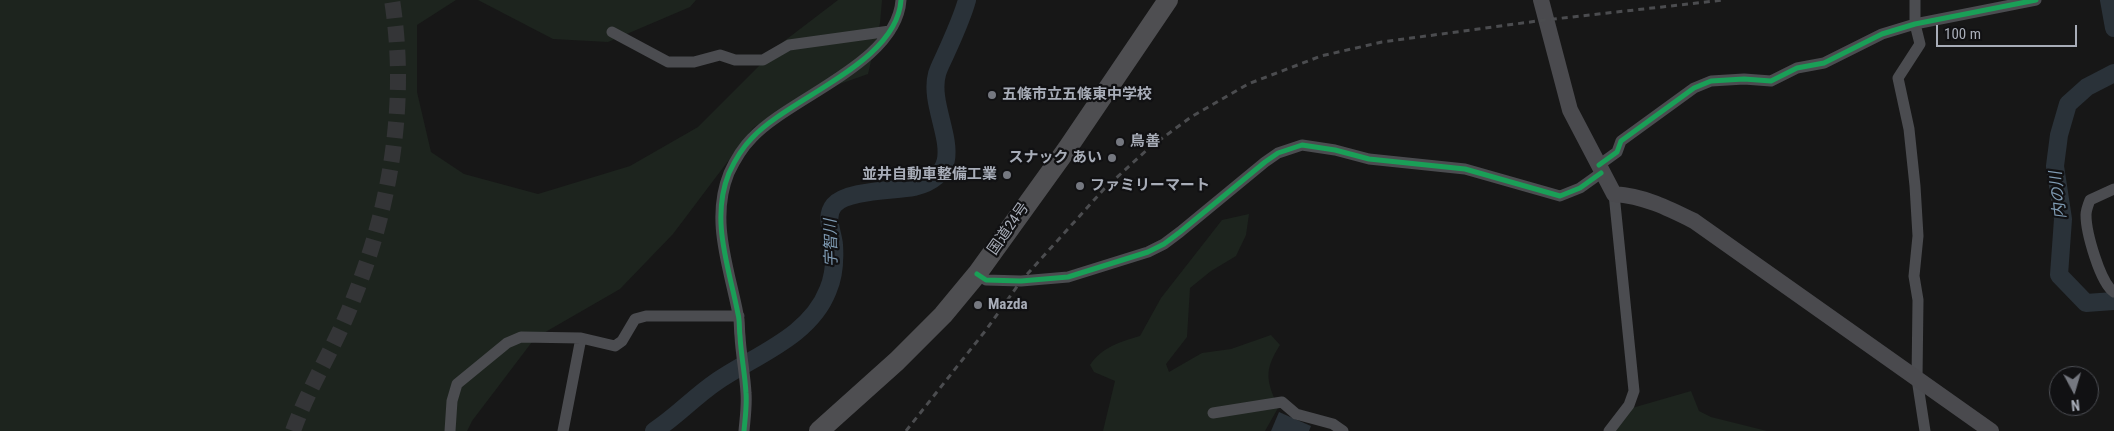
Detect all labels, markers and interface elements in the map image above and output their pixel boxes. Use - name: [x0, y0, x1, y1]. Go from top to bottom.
- scale bar: [1939, 15, 2080, 47]
- text: 100 m: [1944, 25, 1981, 43]
- place label: 五條市立五條東中学校: [1002, 86, 1152, 104]
- marker: 五條市立五條東中学校: [986, 89, 998, 101]
- place label: 鳥善: [1130, 133, 1160, 151]
- marker: 鳥善: [1114, 136, 1126, 148]
- place label: スナック あい: [1009, 149, 1102, 167]
- marker: スナック あい: [1106, 152, 1118, 164]
- place label: 並井自動車整備工業: [862, 166, 997, 184]
- marker: 並井自動車整備工業: [1001, 169, 1013, 181]
- water label: 内の川: [2047, 170, 2071, 220]
- place label: ファミリーマート: [1090, 177, 1210, 195]
- marker: ファミリーマート: [1074, 180, 1086, 192]
- street label: 国道24号: [984, 199, 1034, 259]
- water label: 宇智川: [822, 219, 842, 267]
- place label: Mazda: [988, 296, 1028, 314]
- marker: Mazda: [972, 299, 984, 311]
- north arrow: [2049, 366, 2099, 416]
- text: N: [2070, 397, 2081, 413]

